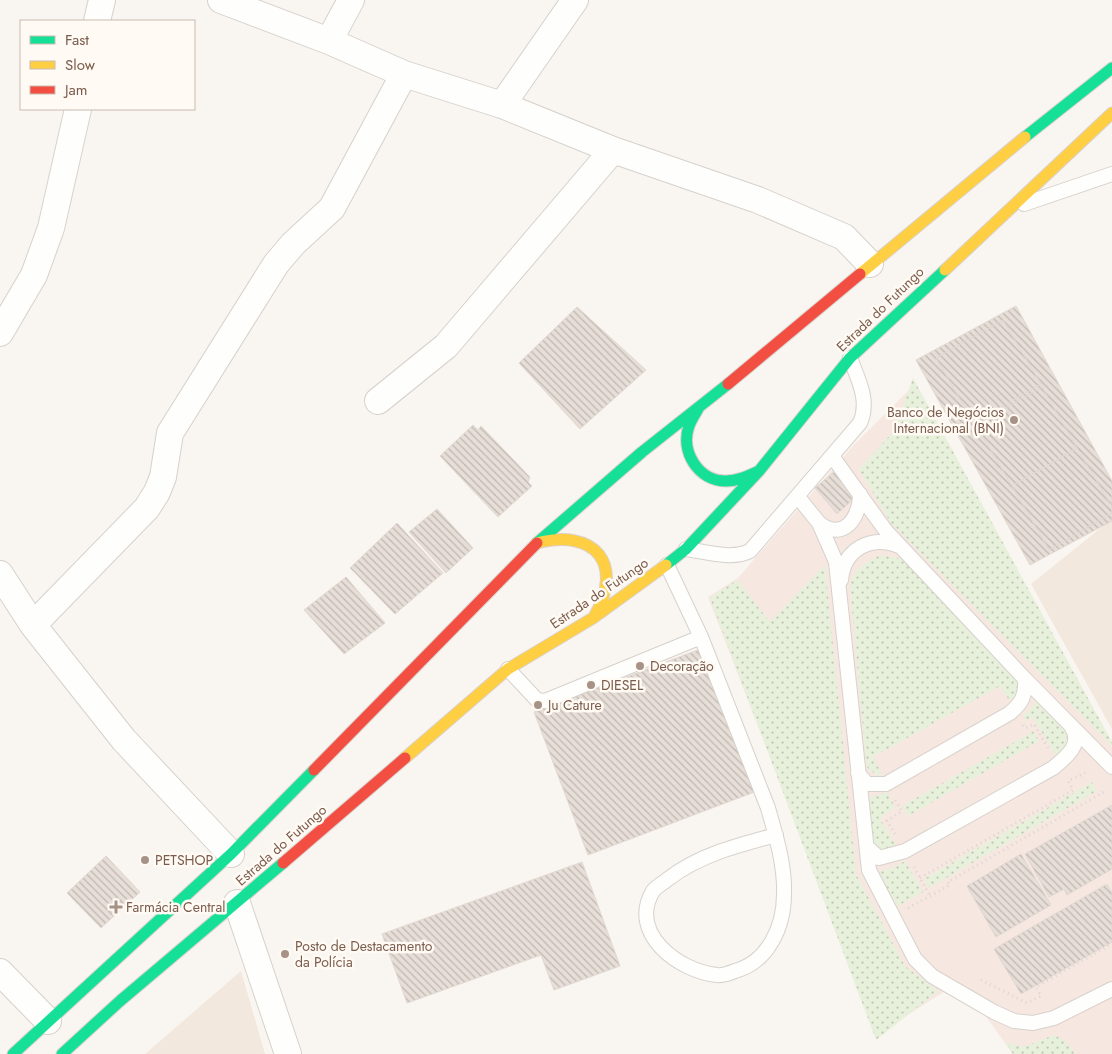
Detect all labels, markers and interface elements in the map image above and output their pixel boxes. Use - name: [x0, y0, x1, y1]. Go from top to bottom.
- legend: [20, 20, 195, 110]
- text: Fast: [65, 29, 89, 51]
- text: Slow: [65, 54, 96, 76]
- text: Jam: [63, 79, 88, 101]
- street label: Estrada do Futungo: [832, 262, 928, 356]
- place label: Banco de Negócios Internacional (BNI): [887, 402, 1004, 438]
- marker: Banco de Negócios Internacional (BNI): [1008, 414, 1020, 426]
- street label: Estrada do Futungo: [546, 552, 652, 633]
- place label: Decoração: [650, 656, 714, 676]
- marker: Decoração: [634, 660, 646, 672]
- place label: DIESEL: [601, 675, 644, 695]
- marker: DIESEL: [585, 679, 597, 691]
- place label: Ju Cature: [546, 695, 602, 715]
- marker: Ju Cature: [532, 699, 544, 711]
- street label: Estrada do Futungo: [231, 800, 331, 890]
- place label: PETSHOP: [155, 850, 214, 870]
- marker: PETSHOP: [139, 854, 151, 866]
- place label: Farmácia Central: [126, 897, 225, 917]
- marker: Farmácia Central: [110, 901, 122, 913]
- place label: Posto de Destacamento da Polícia: [295, 936, 433, 972]
- marker: Posto de Destacamento da Polícia: [279, 948, 291, 960]

